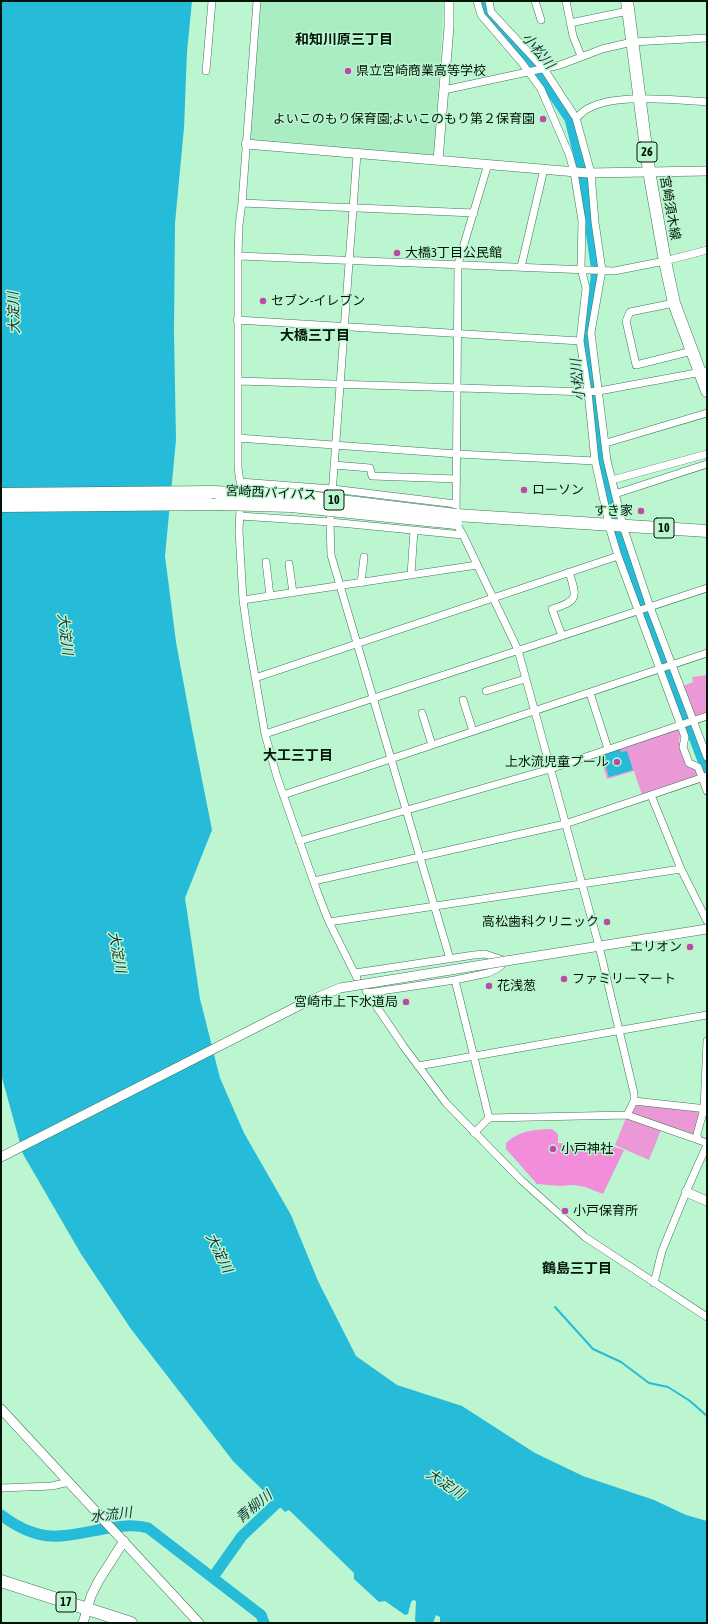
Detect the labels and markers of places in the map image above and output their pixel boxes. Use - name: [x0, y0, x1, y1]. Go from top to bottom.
- place label: 県立宮崎商業高等学校: [356, 63, 486, 79]
- marker: 県立宮崎商業高等学校: [343, 66, 353, 76]
- place label: よいこのもり保育園;よいこのもり第２保育園: [273, 111, 535, 127]
- marker: よいこのもり保育園;よいこのもり第２保育園: [538, 114, 548, 124]
- place label: 大橋3丁目公民館: [405, 245, 502, 261]
- marker: 大橋3丁目公民館: [392, 248, 402, 258]
- place label: セブン-イレブン: [271, 293, 365, 309]
- marker: セブン-イレブン: [258, 296, 268, 306]
- place label: ローソン: [532, 482, 584, 498]
- marker: ローソン: [519, 485, 529, 495]
- place label: すき家: [594, 503, 633, 519]
- marker: すき家: [636, 506, 646, 516]
- place label: 上水流児童プール: [505, 754, 609, 770]
- marker: 上水流児童プール: [612, 757, 622, 767]
- place label: 高松歯科クリニック: [482, 914, 599, 930]
- marker: 高松歯科クリニック: [602, 917, 612, 927]
- place label: エリオン: [630, 939, 682, 955]
- marker: エリオン: [685, 942, 695, 952]
- place label: ファミリーマート: [572, 971, 676, 987]
- marker: ファミリーマート: [559, 974, 569, 984]
- place label: 花浅葱: [497, 978, 536, 994]
- marker: 花浅葱: [484, 981, 494, 991]
- place label: 宮崎市上下水道局: [294, 994, 398, 1010]
- marker: 宮崎市上下水道局: [401, 997, 411, 1007]
- place label: 小戸神社: [561, 1141, 613, 1157]
- marker: 小戸神社: [548, 1144, 558, 1154]
- place label: 小戸保育所: [573, 1203, 638, 1219]
- marker: 小戸保育所: [560, 1206, 570, 1216]

